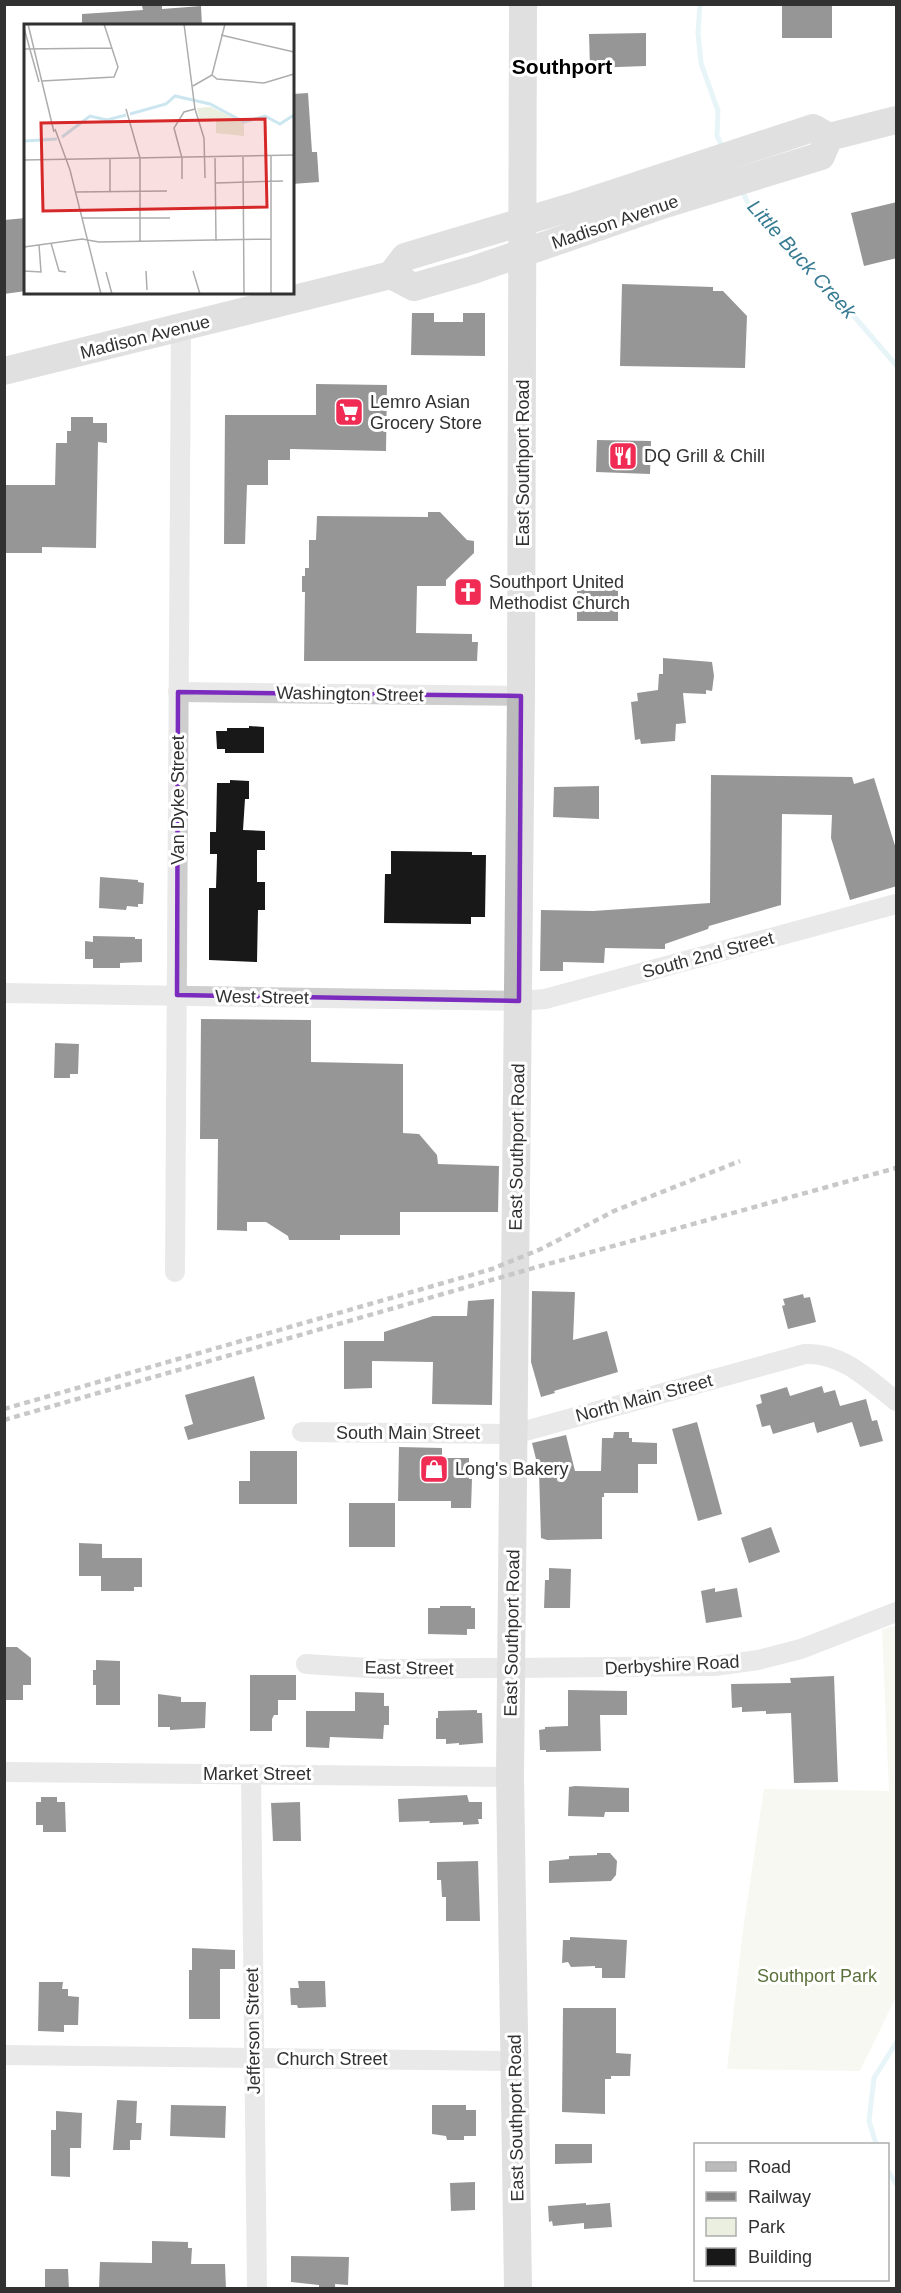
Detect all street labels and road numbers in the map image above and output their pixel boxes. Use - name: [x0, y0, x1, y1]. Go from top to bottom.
- street label: Madison Avenue: [549, 191, 681, 253]
- street label: Madison Avenue: [78, 311, 212, 363]
- street label: East Southport Road: [513, 379, 533, 547]
- street label: Washington Street: [276, 683, 424, 705]
- street label: Van Dyke Street: [168, 735, 188, 865]
- street label: South 2nd Street: [640, 928, 776, 982]
- street label: West Street: [215, 986, 309, 1008]
- street label: East Southport Road: [506, 1063, 528, 1231]
- street label: North Main Street: [573, 1370, 715, 1426]
- street label: South Main Street: [336, 1423, 480, 1443]
- street label: East Southport Road: [501, 1549, 523, 1717]
- street label: Derbyshire Road: [604, 1651, 740, 1679]
- street label: East Street: [364, 1657, 454, 1679]
- street label: Market Street: [203, 1764, 311, 1784]
- street label: Jefferson Street: [242, 1967, 264, 2095]
- street label: East Southport Road: [505, 2034, 527, 2202]
- street label: Church Street: [276, 2049, 388, 2069]

